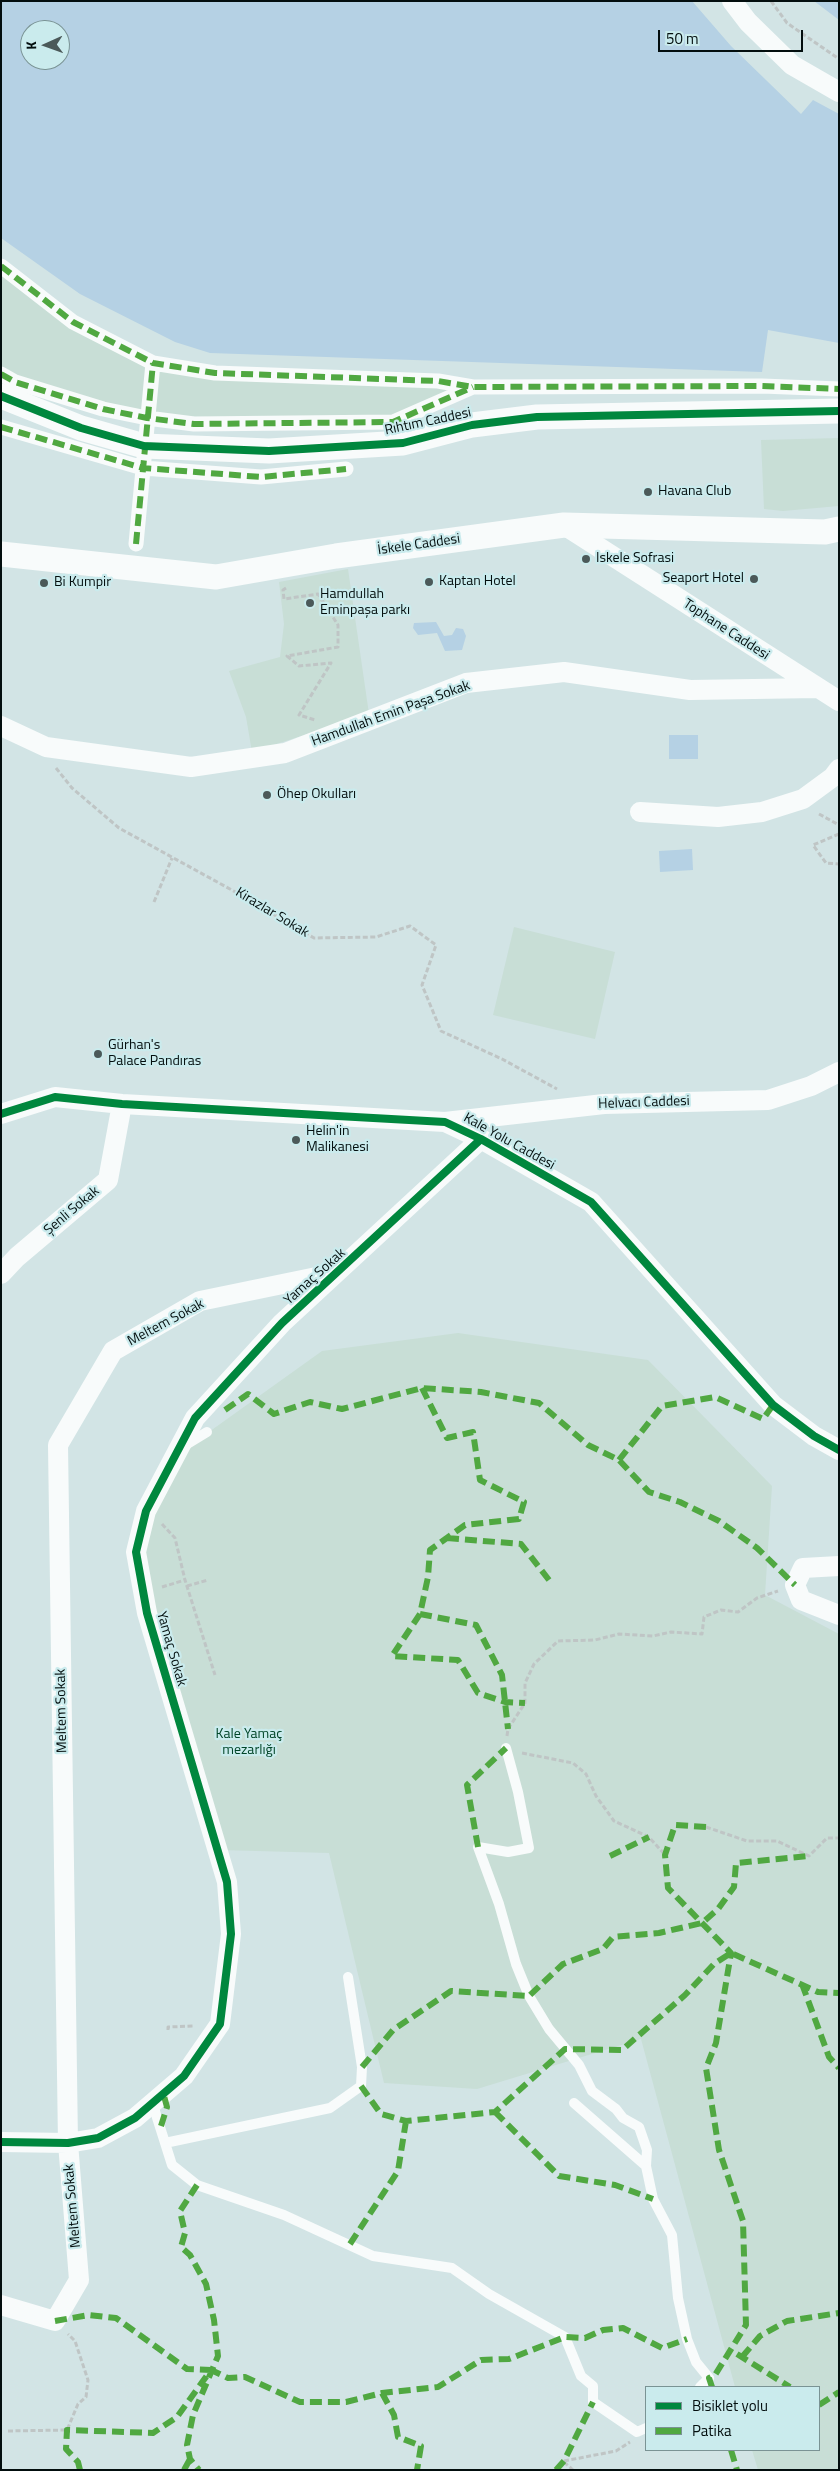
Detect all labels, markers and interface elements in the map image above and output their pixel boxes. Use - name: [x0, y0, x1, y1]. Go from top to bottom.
- north arrow: [20, 20, 70, 70]
- scale bar: [660, 20, 805, 52]
- text: 50 m: [666, 27, 699, 50]
- text: K: [20, 41, 41, 50]
- street label: Rıhtım Caddesi: [383, 405, 473, 439]
- place label: Havana Club: [658, 484, 731, 500]
- marker: Havana Club: [642, 486, 654, 498]
- street label: İskele Caddesi: [377, 531, 461, 559]
- place label: Iskele Sofrasi: [596, 551, 674, 567]
- marker: Iskele Sofrasi: [580, 553, 592, 565]
- place label: Seaport Hotel: [663, 571, 744, 587]
- marker: Seaport Hotel: [748, 573, 760, 585]
- place label: Kaptan Hotel: [439, 574, 516, 590]
- place label: Bi Kumpir: [54, 575, 111, 591]
- marker: Kaptan Hotel: [423, 576, 435, 588]
- marker: Bi Kumpir: [38, 577, 50, 589]
- place label: Hamdullah Eminpaşa parkı: [320, 587, 410, 620]
- street label: Tophane Caddesi: [680, 596, 772, 664]
- marker: Hamdullah Eminpaşa parkı: [304, 597, 316, 609]
- street label: Hamdullah Emin Paşa Sokak: [309, 677, 473, 751]
- place label: Öhep Okulları: [277, 787, 356, 803]
- marker: Öhep Okulları: [261, 789, 273, 801]
- street label: Kirazlar Sokak: [232, 884, 312, 942]
- place label: Gürhan's Palace Pandıras: [108, 1038, 201, 1070]
- marker: Gürhan's Palace Pandıras: [92, 1048, 104, 1060]
- street label: Helvacı Caddesi: [598, 1093, 690, 1113]
- street label: Kale Yolu Caddesi: [460, 1110, 558, 1174]
- place label: Helin'in Malikanesi: [306, 1124, 369, 1156]
- marker: Helin'in Malikanesi: [290, 1134, 302, 1146]
- street label: Şenli Sokak: [41, 1183, 103, 1239]
- street label: Yamaç Sokak: [281, 1245, 349, 1309]
- street label: Meltem Sokak: [125, 1296, 207, 1350]
- street label: Yamaç Sokak: [152, 1610, 190, 1688]
- street label: Meltem Sokak: [53, 1669, 71, 1753]
- park label: Kale Yamaç mezarlığı: [216, 1727, 282, 1760]
- street label: Meltem Sokak: [61, 2163, 85, 2249]
- legend: [645, 2386, 820, 2451]
- text: Bisiklet yolu: [692, 2394, 768, 2417]
- text: Patika: [692, 2419, 732, 2442]

